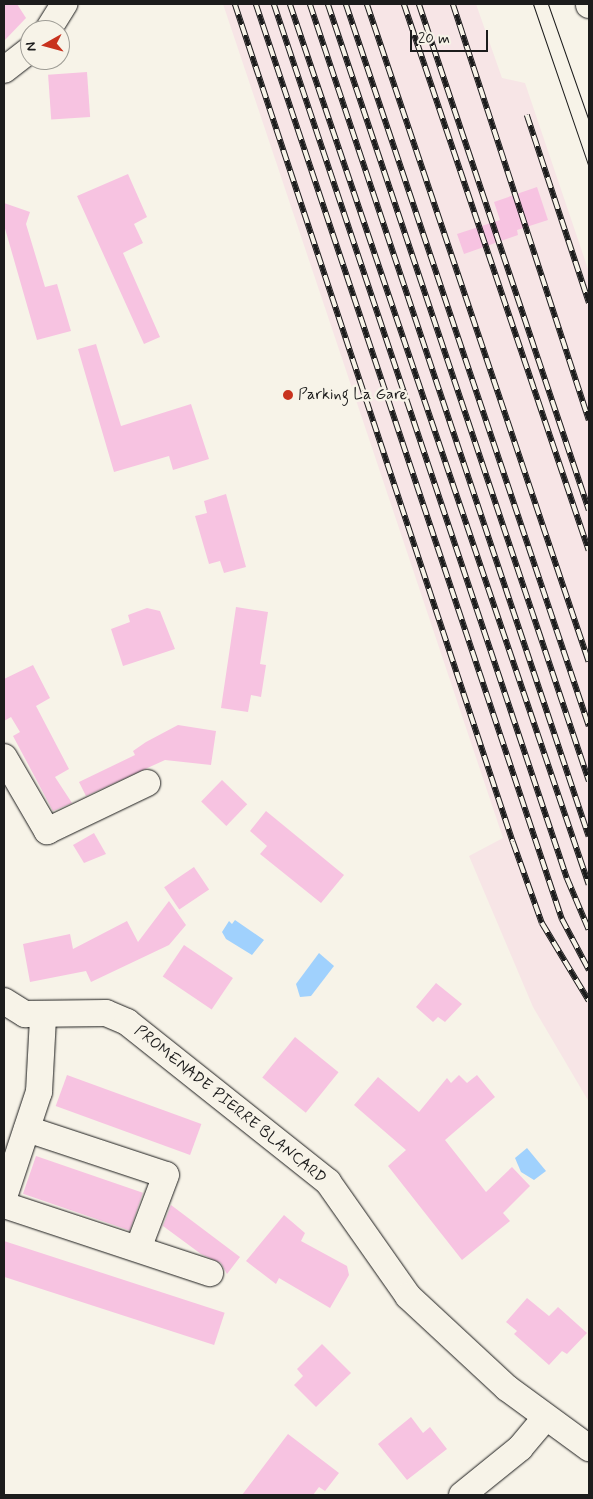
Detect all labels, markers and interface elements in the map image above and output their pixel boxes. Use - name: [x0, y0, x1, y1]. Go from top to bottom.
- north arrow: [20, 20, 70, 70]
- scale bar: [413, 20, 490, 52]
- text: 20 m: [418, 29, 450, 49]
- text: N: [22, 41, 41, 52]
- place label: Parking La Gare: [298, 385, 408, 405]
- marker: Parking La Gare: [282, 389, 294, 401]
- street label: PROMENADE PIERRE BLANCARD: [130, 1021, 330, 1189]

